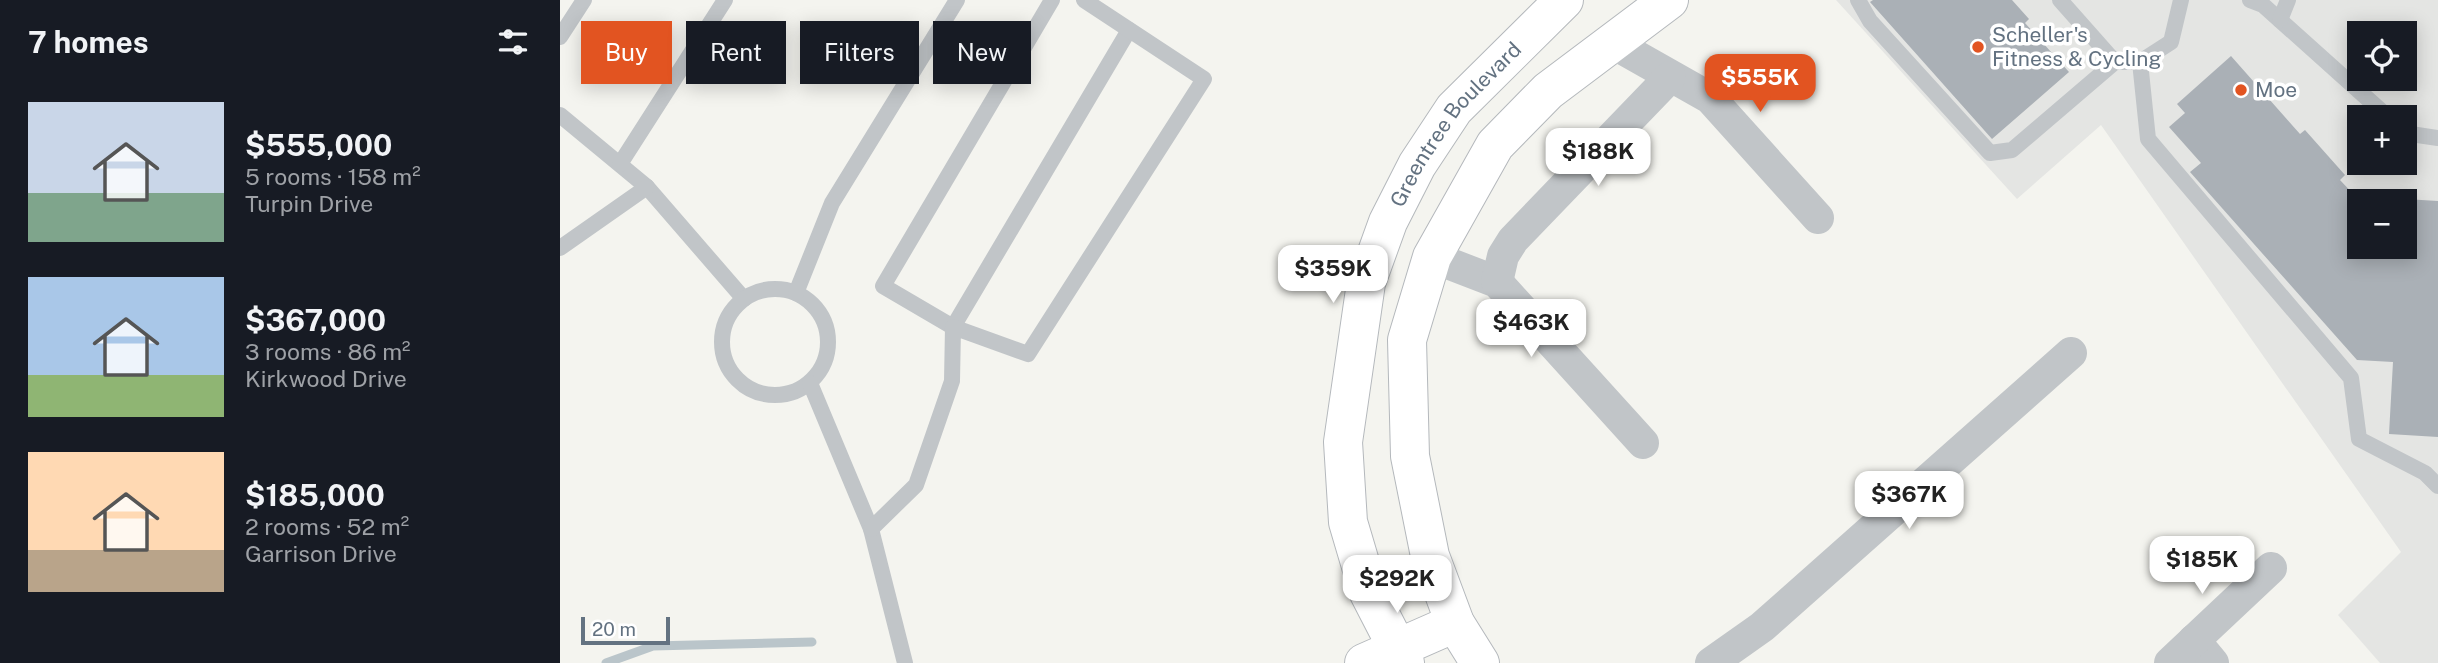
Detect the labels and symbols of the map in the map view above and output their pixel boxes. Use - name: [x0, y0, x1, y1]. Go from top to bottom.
- place label: Scheller's Fitness & Cycling: [1992, 22, 2162, 71]
- street label: Greentree Boulevard: [1385, 37, 1526, 211]
- marker: Scheller's Fitness & Cycling: [1970, 39, 1986, 55]
- pin: $555K: [1711, 54, 1809, 114]
- place label: Moe: [2255, 77, 2297, 102]
- marker: Moe: [2233, 82, 2249, 98]
- pin: $188K: [1549, 128, 1647, 188]
- pin: $359K: [1284, 246, 1382, 305]
- pin: $463K: [1482, 300, 1580, 359]
- pin: $367K: [1860, 472, 1958, 531]
- pin: $185K: [2153, 536, 2251, 596]
- pin: $292K: [1348, 556, 1446, 615]
- scale bar: [581, 614, 670, 646]

